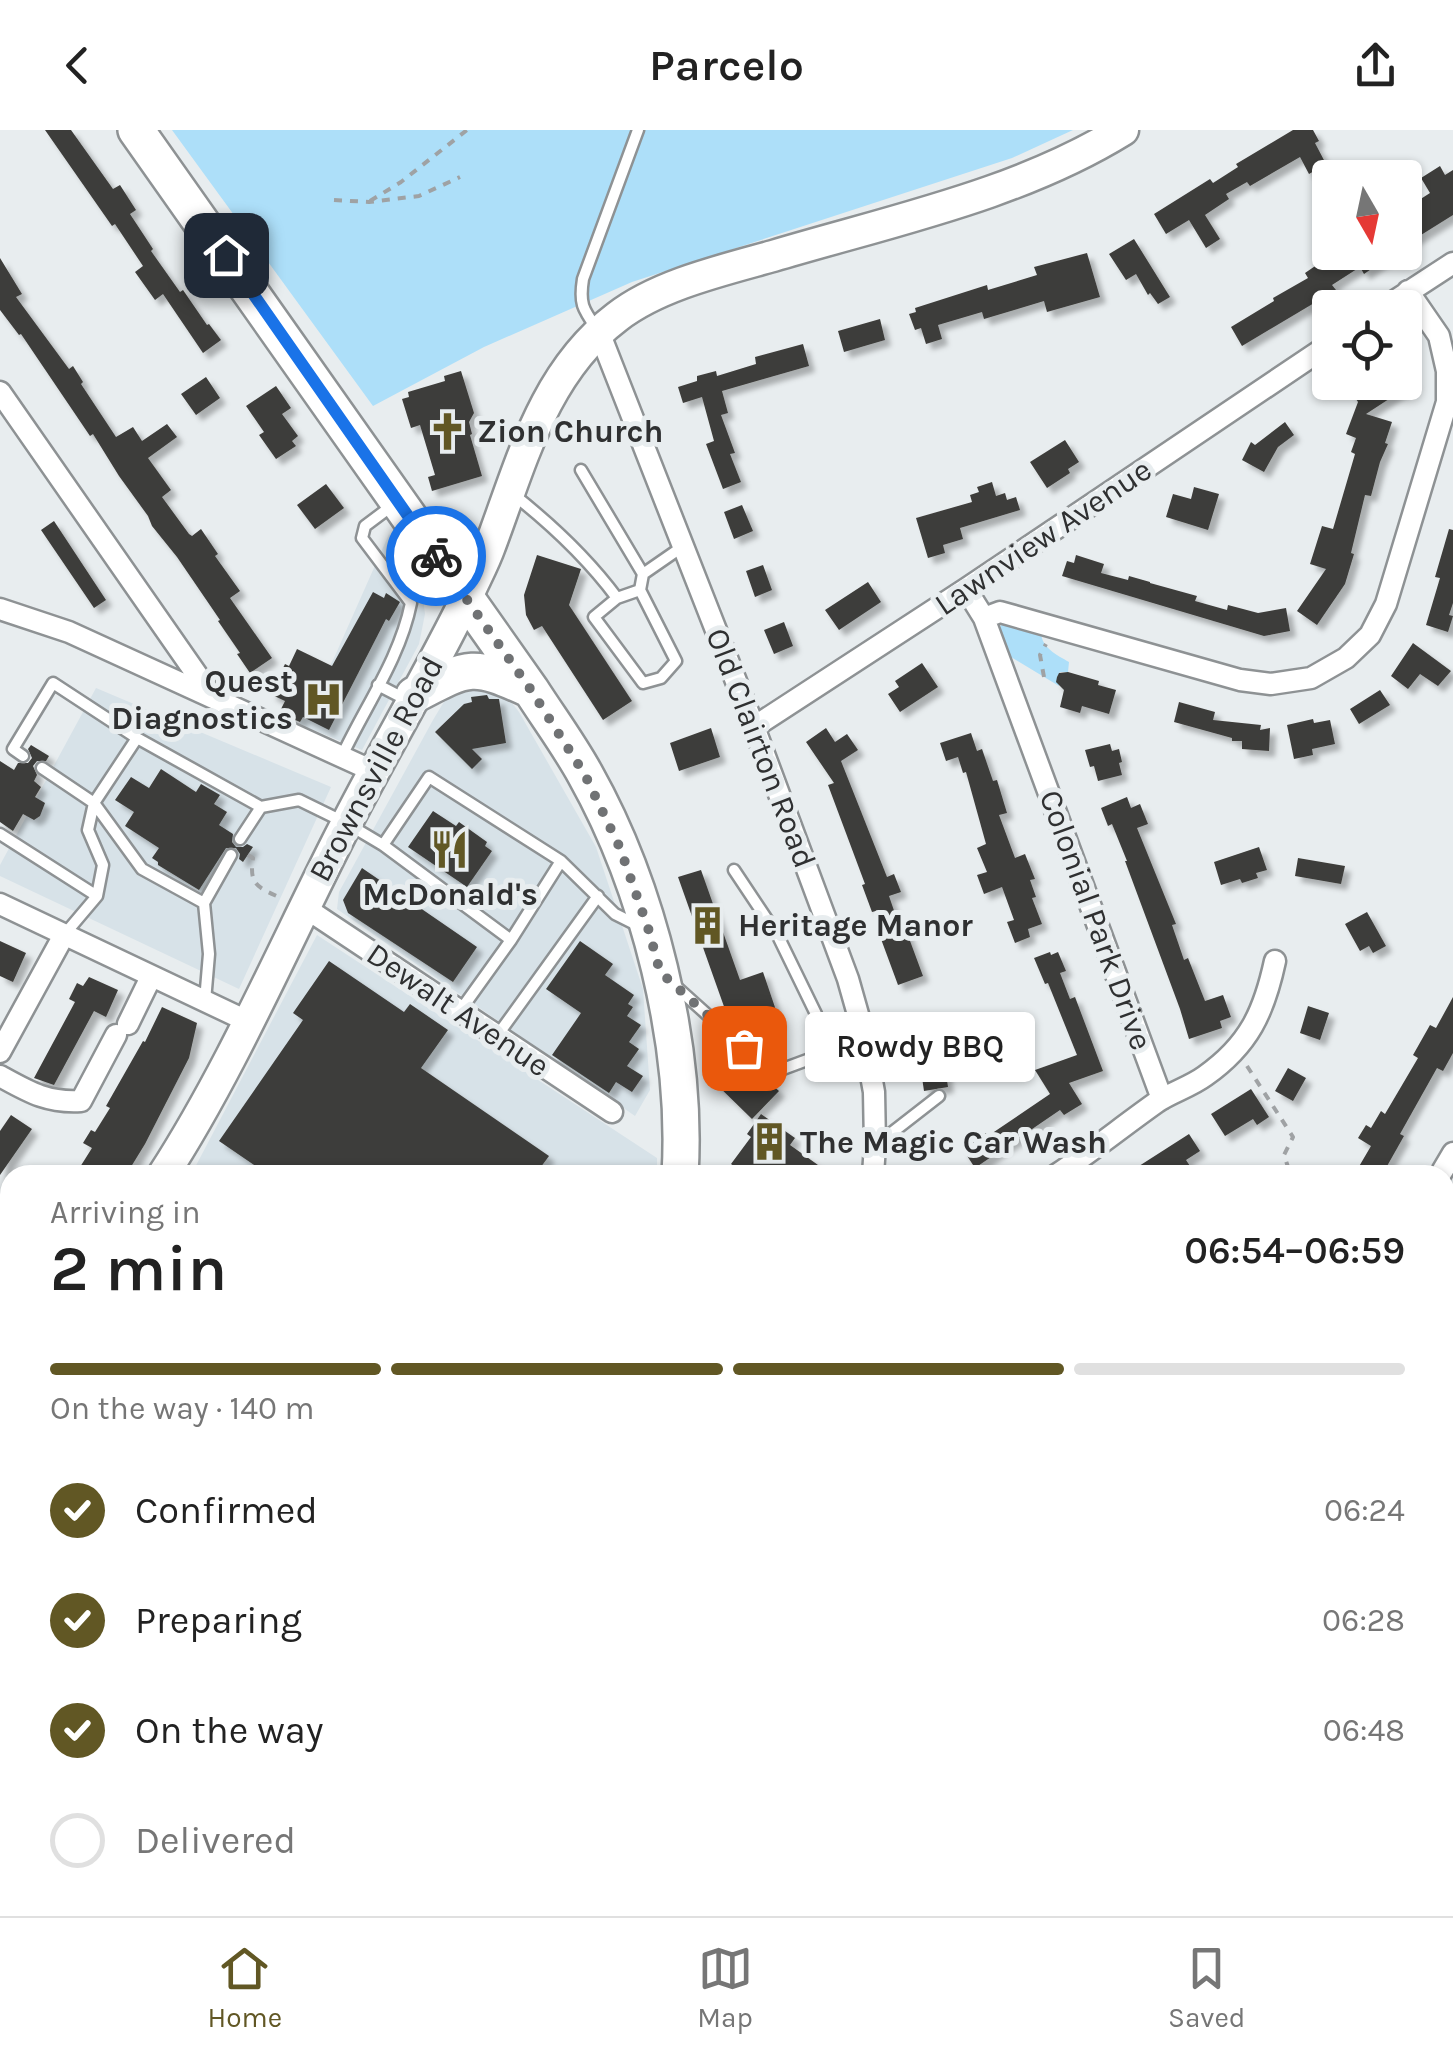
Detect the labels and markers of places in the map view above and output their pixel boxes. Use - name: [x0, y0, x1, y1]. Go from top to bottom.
- pin: [184, 213, 269, 298]
- church icon: Zion Church: [426, 410, 468, 452]
- place label: Zion Church: [477, 413, 663, 450]
- place label: Quest Diagnostics: [111, 663, 293, 737]
- hospital icon: Quest Diagnostics: [302, 678, 344, 720]
- restaurant icon: McDonald's: [429, 828, 471, 870]
- place label: McDonald's: [362, 876, 538, 913]
- building icon: Heritage Manor: [687, 904, 729, 946]
- place label: Heritage Manor: [738, 907, 973, 944]
- pin: [702, 1006, 787, 1091]
- callout: Rowdy BBQ: [804, 1013, 1034, 1083]
- building icon: The Magic Car Wash: [749, 1121, 791, 1163]
- place label: The Magic Car Wash: [800, 1124, 1107, 1161]

